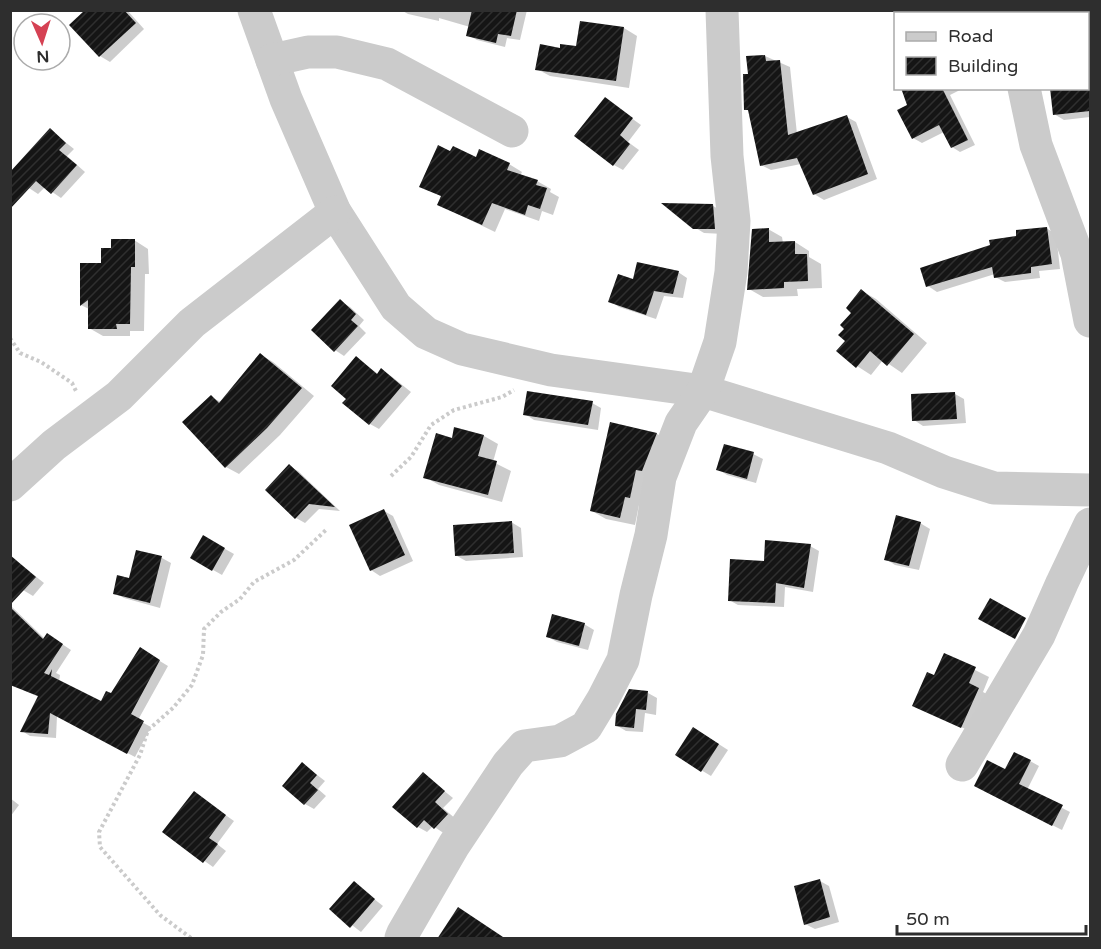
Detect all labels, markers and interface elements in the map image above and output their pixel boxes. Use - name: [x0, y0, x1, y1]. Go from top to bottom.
- north arrow: [12, 12, 72, 72]
- legend: [894, 12, 1089, 90]
- text: Road: [948, 25, 993, 47]
- text: N: [36, 46, 50, 66]
- text: Building: [948, 55, 1018, 77]
- scale bar: [897, 898, 1086, 936]
- text: 50 m: [906, 908, 950, 930]

